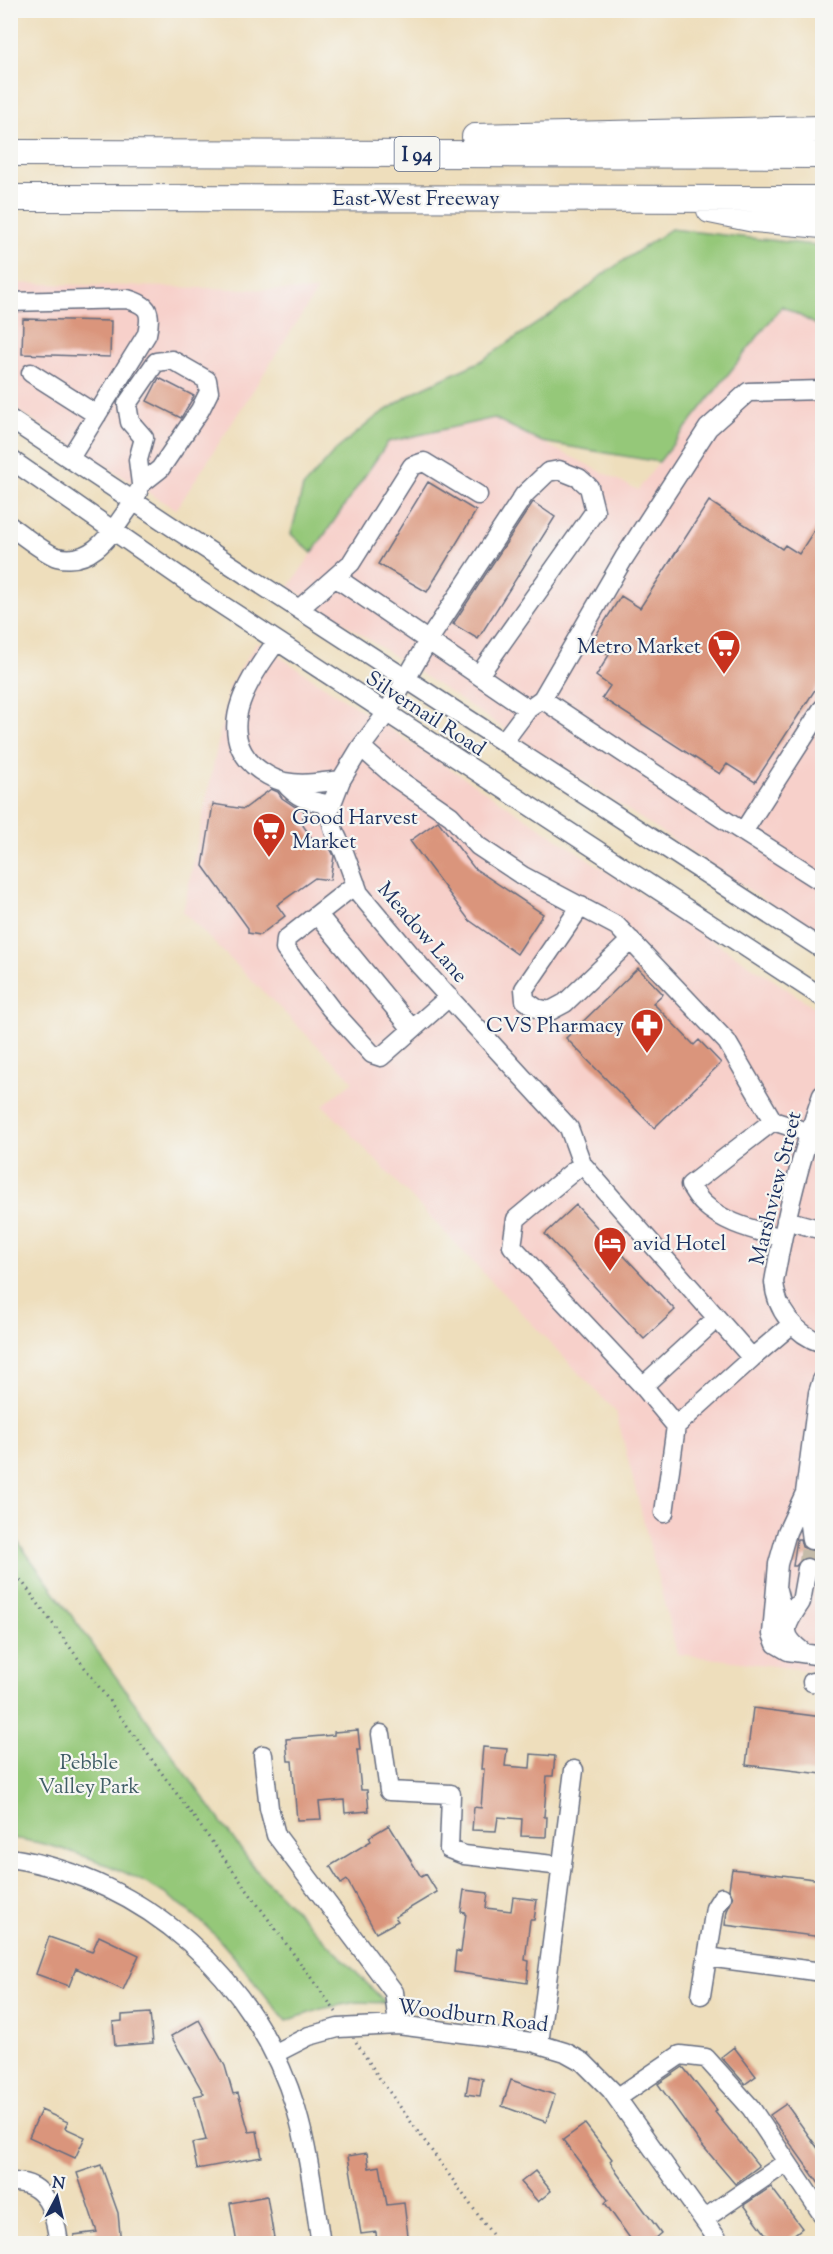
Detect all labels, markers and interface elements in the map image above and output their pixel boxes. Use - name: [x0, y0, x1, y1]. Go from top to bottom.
- road number: I 94: [394, 137, 440, 171]
- street label: East-West Freeway: [332, 185, 500, 215]
- supermarket icon: Metro Market: [706, 628, 742, 675]
- place label: Metro Market: [577, 633, 701, 663]
- street label: Silvernail Road: [359, 665, 491, 765]
- place label: Good Harvest Market: [292, 804, 418, 858]
- supermarket icon: Good Harvest Market: [251, 811, 287, 858]
- street label: Meadow Lane: [369, 876, 474, 990]
- pharmacy icon: CVS Pharmacy: [629, 1007, 665, 1054]
- place label: CVS Pharmacy: [486, 1012, 625, 1042]
- street label: Marshview Street: [743, 1108, 811, 1269]
- hotel icon: avid Hotel: [592, 1225, 628, 1272]
- place label: avid Hotel: [633, 1230, 726, 1260]
- park label: Pebble Valley Park: [38, 1749, 140, 1803]
- street label: Woodburn Road: [396, 1993, 550, 2041]
- north arrow: [27, 2167, 87, 2227]
- text: N: [51, 2172, 66, 2197]

